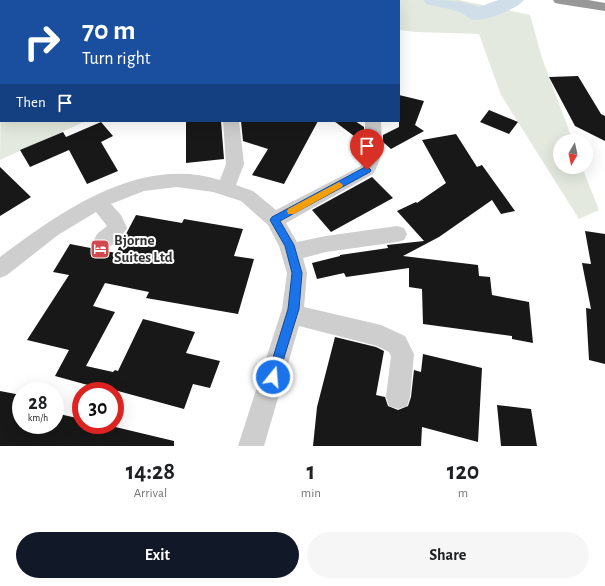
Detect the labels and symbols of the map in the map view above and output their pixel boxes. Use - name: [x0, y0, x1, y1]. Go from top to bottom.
- pin: [350, 129, 384, 170]
- north arrow: [553, 134, 593, 174]
- place label: Bjorne Suites Ltd: [114, 233, 173, 265]
- hotel icon: Bjorne Suites Ltd: [89, 238, 111, 260]
- position arrow: [252, 356, 294, 398]
- speed limit sign: 30: [72, 382, 124, 434]

